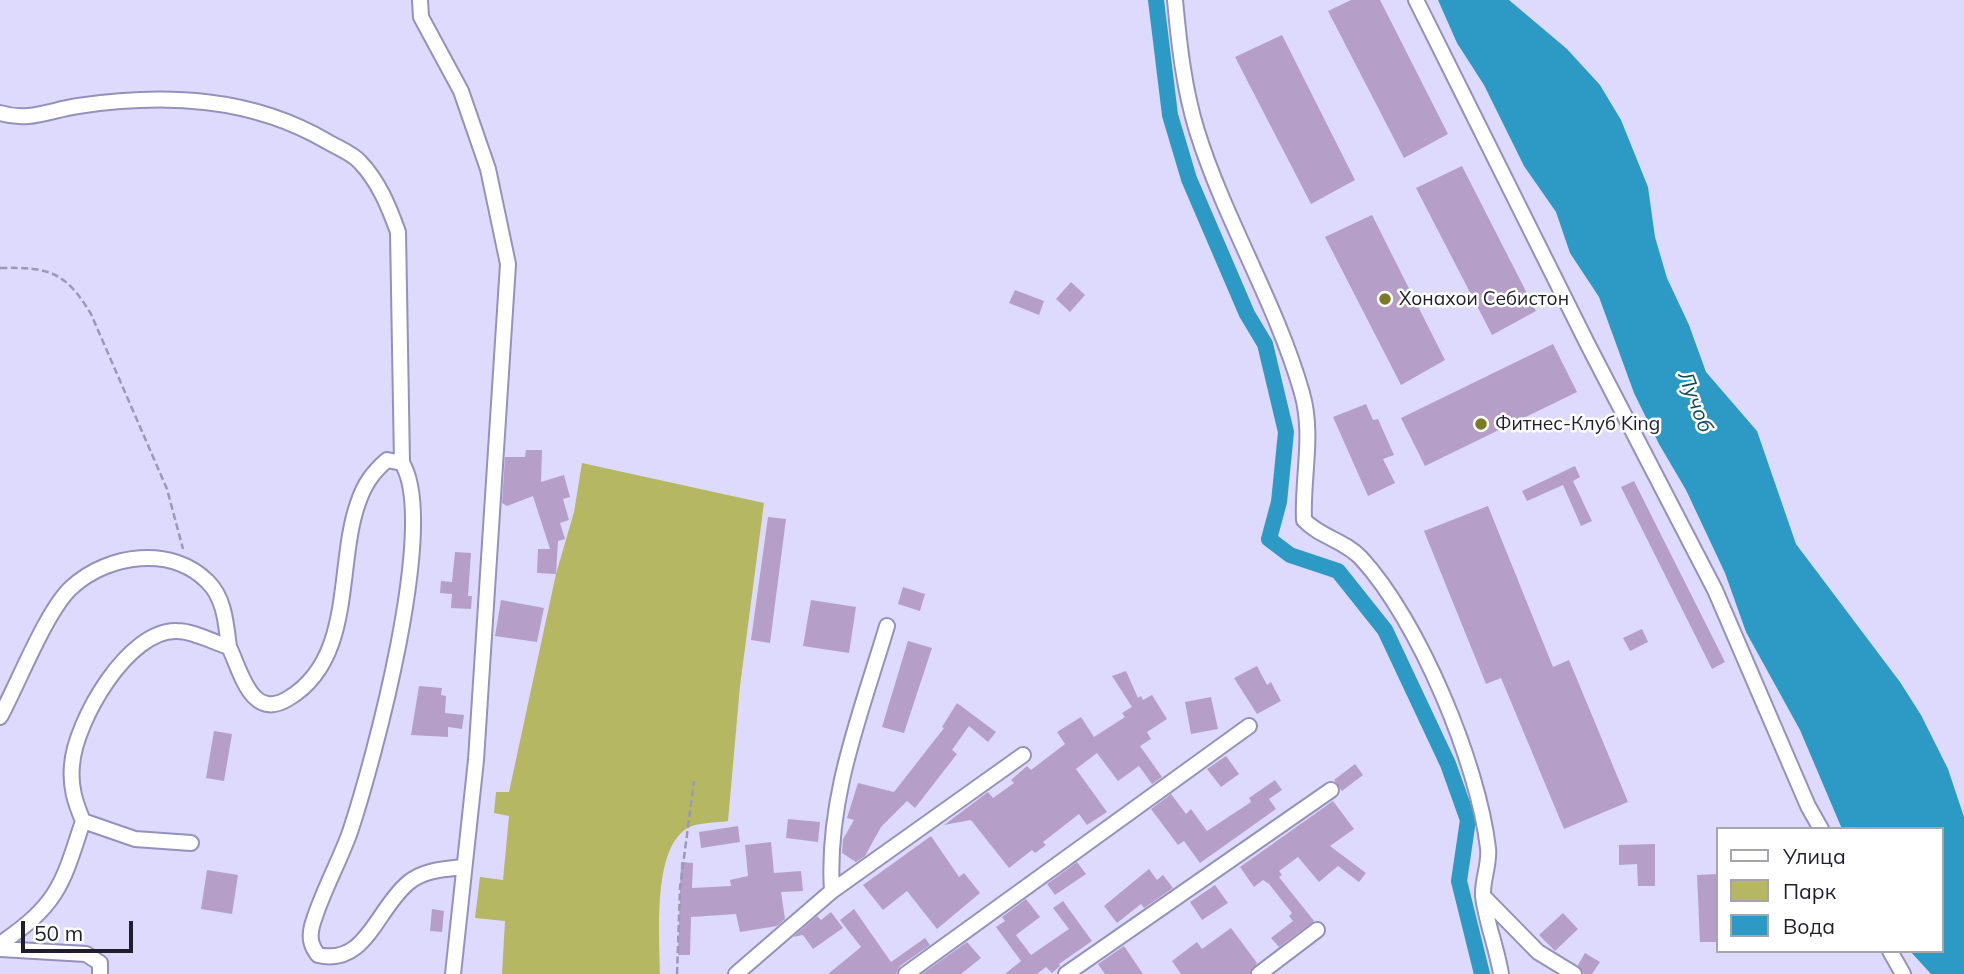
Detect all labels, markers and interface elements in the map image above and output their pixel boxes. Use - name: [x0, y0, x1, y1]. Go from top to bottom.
- place label: Хонахои Себистон: [1399, 288, 1569, 310]
- marker: Хонахои Себистон: [1377, 291, 1393, 307]
- water label: Лучоб: [1672, 368, 1718, 436]
- place label: Фитнес-Клуб King: [1495, 413, 1660, 435]
- marker: Фитнес-Клуб King: [1473, 416, 1489, 432]
- legend: [1716, 827, 1943, 953]
- text: Улица: [1783, 843, 1846, 869]
- text: Парк: [1783, 878, 1836, 904]
- scale bar: [24, 908, 136, 952]
- text: Вода: [1783, 913, 1835, 939]
- text: 50 m: [34, 920, 83, 946]

